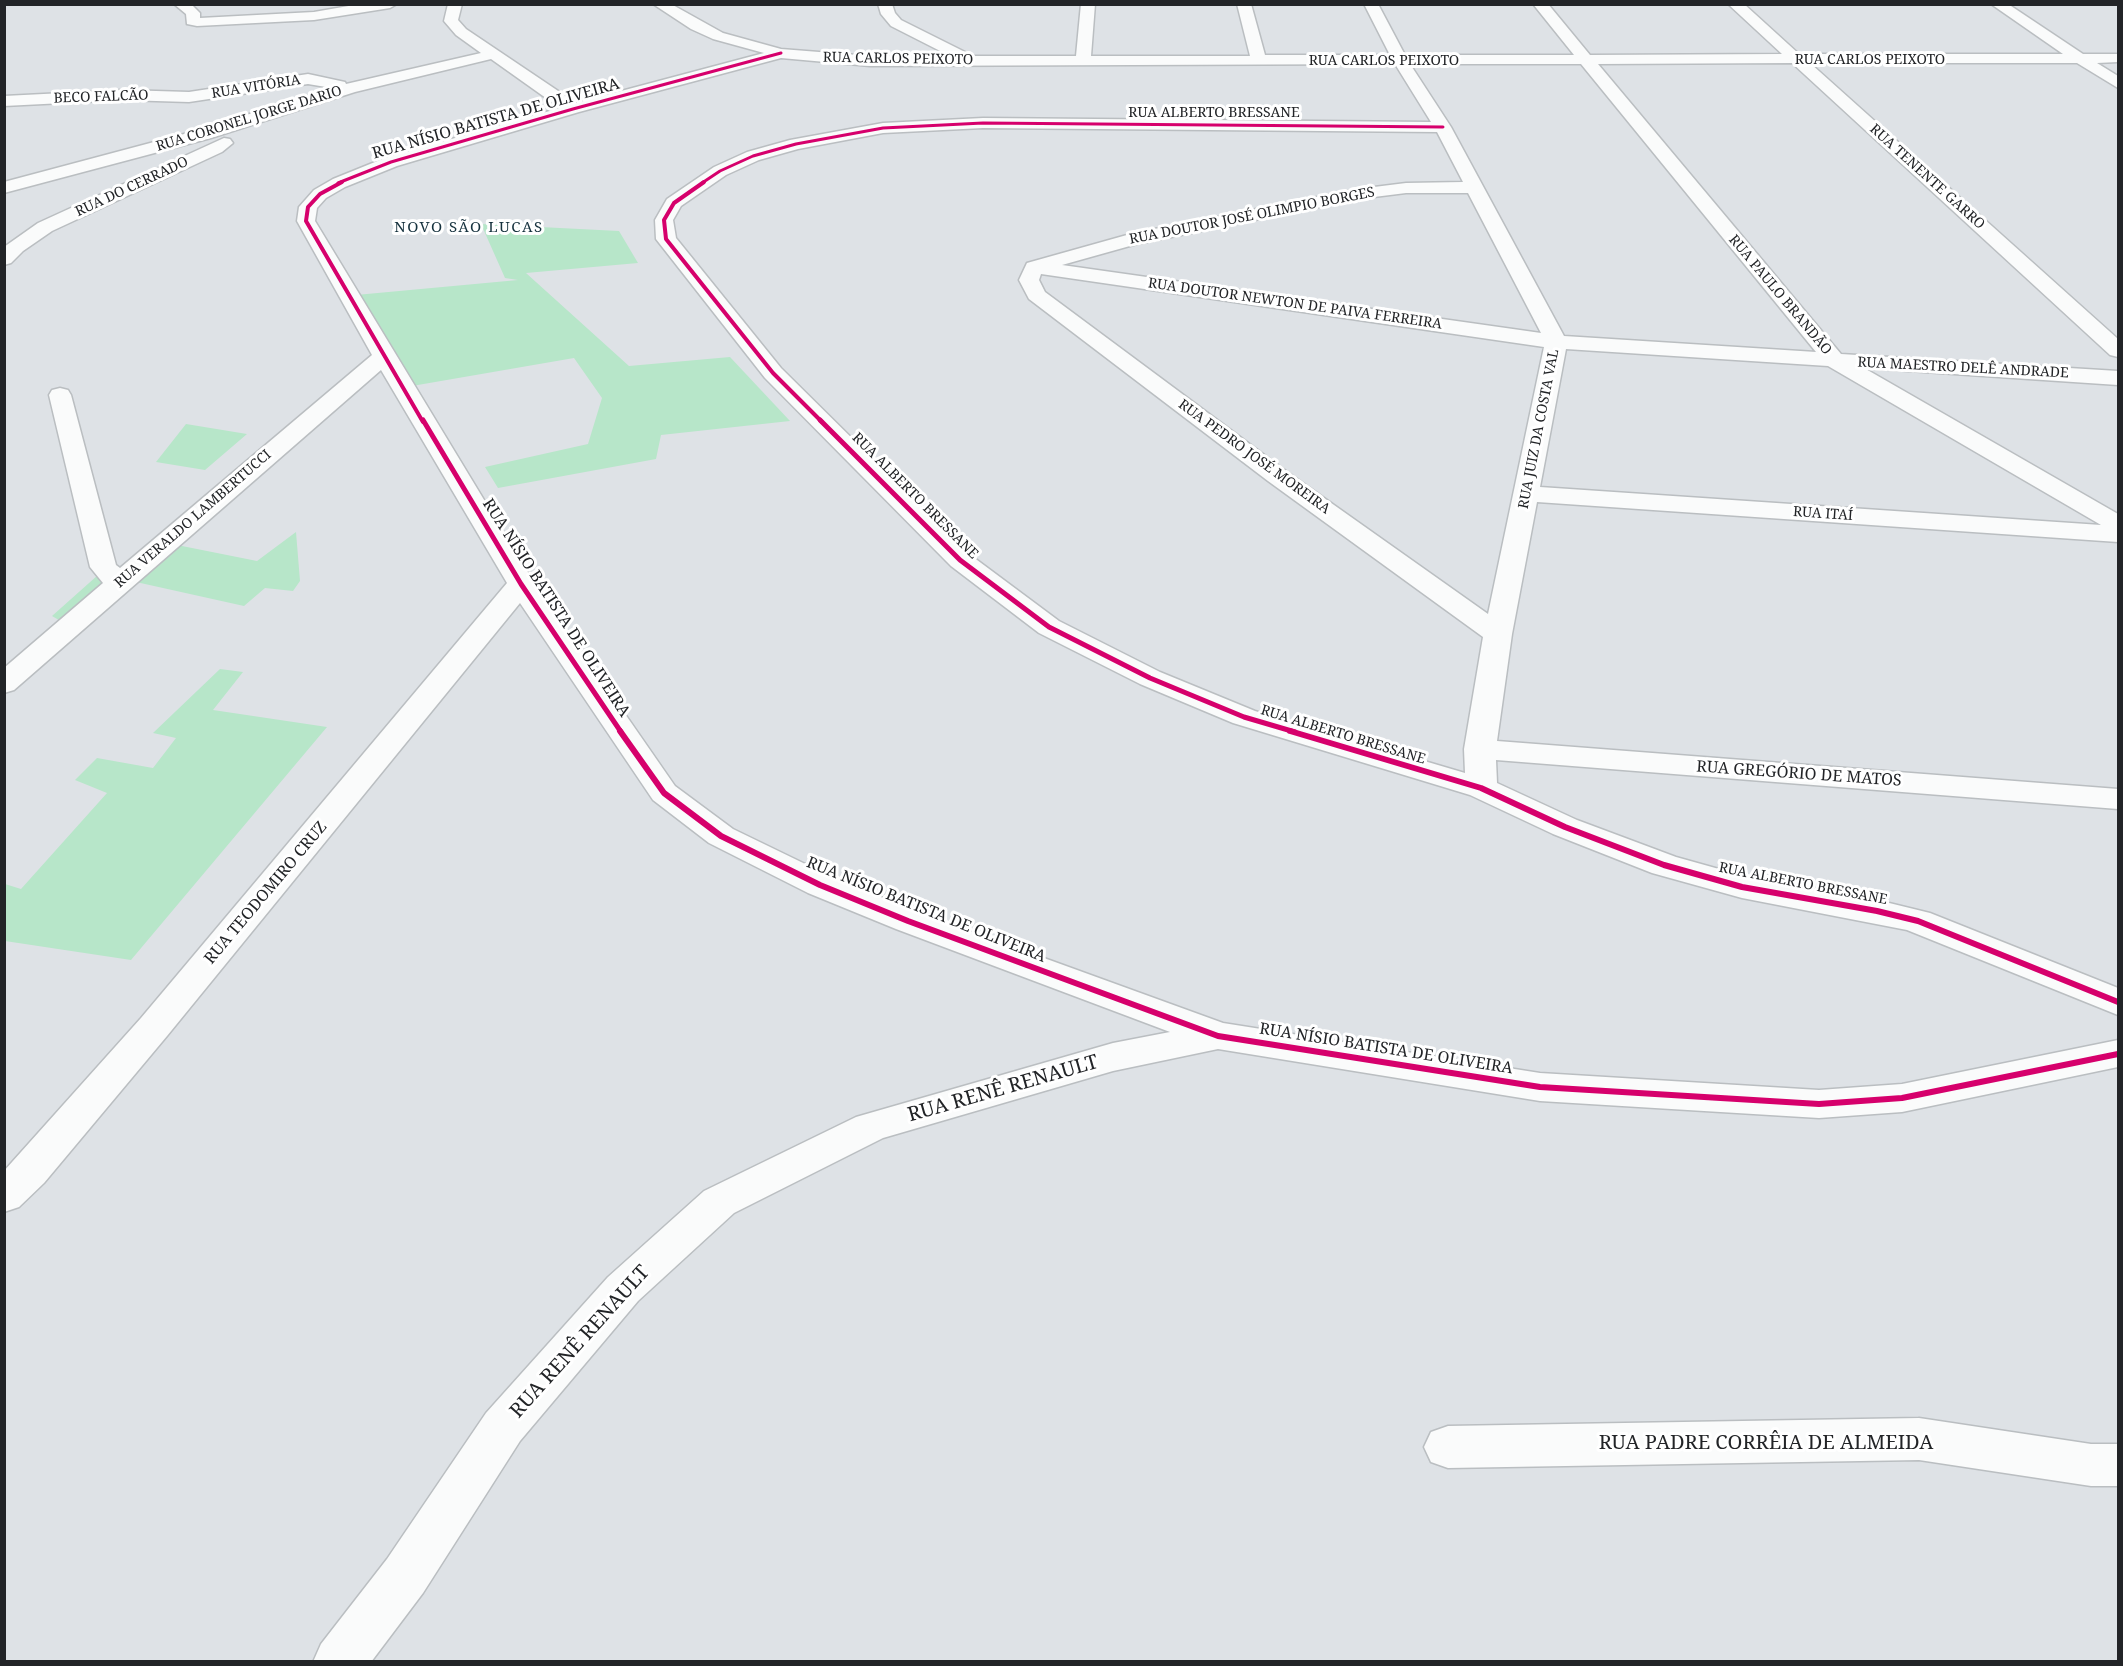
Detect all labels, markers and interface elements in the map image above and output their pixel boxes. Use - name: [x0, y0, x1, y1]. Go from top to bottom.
- street label: RUA CARLOS PEIXOTO: [823, 49, 973, 69]
- street label: RUA CARLOS PEIXOTO: [1795, 52, 1945, 68]
- street label: RUA CARLOS PEIXOTO: [1309, 53, 1459, 69]
- street label: RUA VITÓRIA: [210, 72, 302, 102]
- street label: RUA NÍSIO BATISTA DE OLIVEIRA: [370, 74, 622, 164]
- street label: RUA CORONEL JORGE DARIO: [154, 83, 344, 155]
- street label: BECO FALCÃO: [53, 87, 149, 107]
- street label: RUA ALBERTO BRESSANE: [1128, 105, 1300, 121]
- street label: RUA TENENTE GARRO: [1866, 121, 1988, 233]
- street label: RUA DO CERRADO: [73, 153, 191, 221]
- street label: RUA DOUTOR JOSÉ OLIMPIO BORGES: [1128, 184, 1376, 248]
- district label: NOVO SÃO LUCAS: [394, 219, 544, 237]
- street label: RUA PAULO BRANDÃO: [1725, 232, 1835, 358]
- street label: RUA DOUTOR NEWTON DE PAIVA FERREIRA: [1147, 275, 1443, 333]
- street label: RUA JUIZ DA COSTA VAL: [1515, 348, 1563, 510]
- street label: RUA MAESTRO DELÊ ANDRADE: [1857, 354, 2069, 382]
- street label: RUA PEDRO JOSÉ MOREIRA: [1175, 396, 1333, 518]
- street label: RUA ALBERTO BRESSANE: [848, 429, 982, 563]
- street label: RUA VERALDO LAMBERTUCCI: [111, 446, 275, 592]
- street label: RUA NÍSIO BATISTA DE OLIVEIRA: [478, 495, 634, 721]
- street label: RUA ITAÍ: [1792, 504, 1854, 524]
- street label: RUA ALBERTO BRESSANE: [1259, 702, 1427, 768]
- street label: RUA GREGÓRIO DE MATOS: [1696, 757, 1902, 791]
- street label: RUA TEODOMIRO CRUZ: [201, 818, 331, 968]
- street label: RUA NÍSIO BATISTA DE OLIVEIRA: [804, 853, 1048, 967]
- street label: RUA ALBERTO BRESSANE: [1717, 859, 1889, 909]
- street label: RUA NÍSIO BATISTA DE OLIVEIRA: [1258, 1019, 1514, 1079]
- street label: RUA RENÊ RENAULT: [905, 1050, 1101, 1128]
- street label: RUA RENÊ RENAULT: [505, 1261, 655, 1423]
- street label: RUA PADRE CORRÊIA DE ALMEIDA: [1599, 1431, 1933, 1455]

